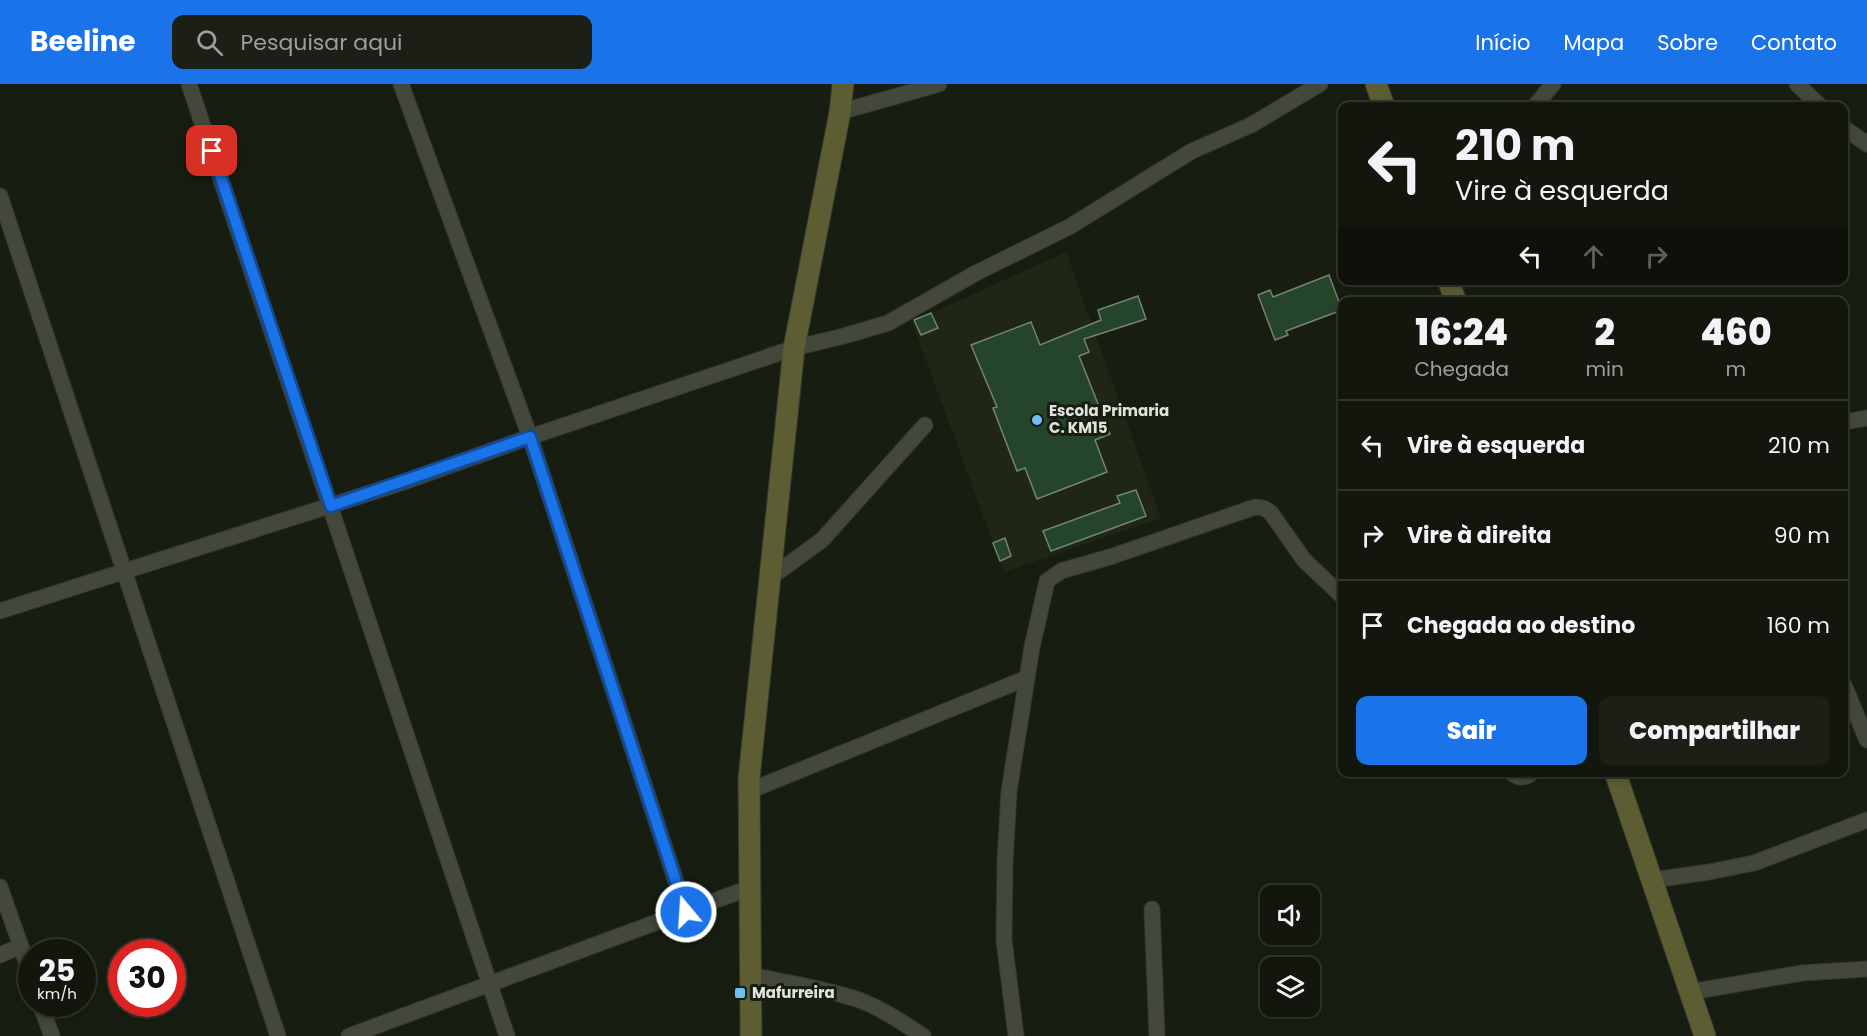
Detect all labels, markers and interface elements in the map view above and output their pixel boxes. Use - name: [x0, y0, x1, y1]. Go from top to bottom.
- search box: [172, 15, 592, 69]
- text: Beeline: [30, 22, 136, 61]
- icon: search: [193, 26, 226, 59]
- text: Pesquisar aqui: [241, 27, 403, 58]
- text: Início: [1475, 28, 1530, 57]
- text: Mapa: [1563, 28, 1624, 57]
- text: Sobre: [1657, 28, 1718, 57]
- text: Contato: [1751, 28, 1837, 57]
- text: 210 m: [1455, 116, 1576, 175]
- pin: [186, 125, 237, 176]
- icon: left: [1356, 126, 1434, 204]
- icon: arrive: [195, 134, 228, 167]
- text: Vire à esquerda: [1455, 172, 1669, 209]
- icon: left: [1514, 240, 1547, 273]
- icon: ahead: [1577, 240, 1610, 273]
- icon: right: [1640, 240, 1673, 273]
- text: 16:24: [1415, 307, 1508, 358]
- text: 2: [1594, 307, 1615, 358]
- text: 460: [1700, 307, 1772, 358]
- text: Chegada: [1414, 355, 1509, 383]
- text: min: [1585, 355, 1624, 383]
- text: m: [1726, 355, 1746, 383]
- place label: Escola Primaria C. KM15: [1049, 400, 1169, 438]
- marker: Escola Primaria C. KM15: [1030, 413, 1044, 427]
- icon: left: [1356, 429, 1389, 462]
- text: Vire à esquerda: [1407, 430, 1585, 461]
- text: 210 m: [1768, 430, 1830, 461]
- icon: right: [1356, 519, 1389, 552]
- text: Vire à direita: [1407, 520, 1552, 551]
- text: 90 m: [1774, 520, 1830, 551]
- icon: arrive: [1356, 609, 1389, 642]
- text: Chegada ao destino: [1407, 610, 1635, 641]
- text: 160 m: [1767, 610, 1830, 641]
- button: Sair: [1356, 696, 1587, 765]
- button: Compartilhar: [1599, 696, 1830, 765]
- position arrow: [654, 880, 718, 944]
- map controls: [1260, 885, 1320, 1017]
- button: sound: [1260, 885, 1320, 945]
- speed limit sign: 30: [108, 939, 186, 1017]
- text: 25: [39, 949, 75, 992]
- button: layers: [1260, 957, 1320, 1017]
- place label: Mafurreira: [752, 982, 835, 1003]
- text: km/h: [37, 983, 77, 1004]
- marker: Mafurreira: [733, 986, 747, 1000]

